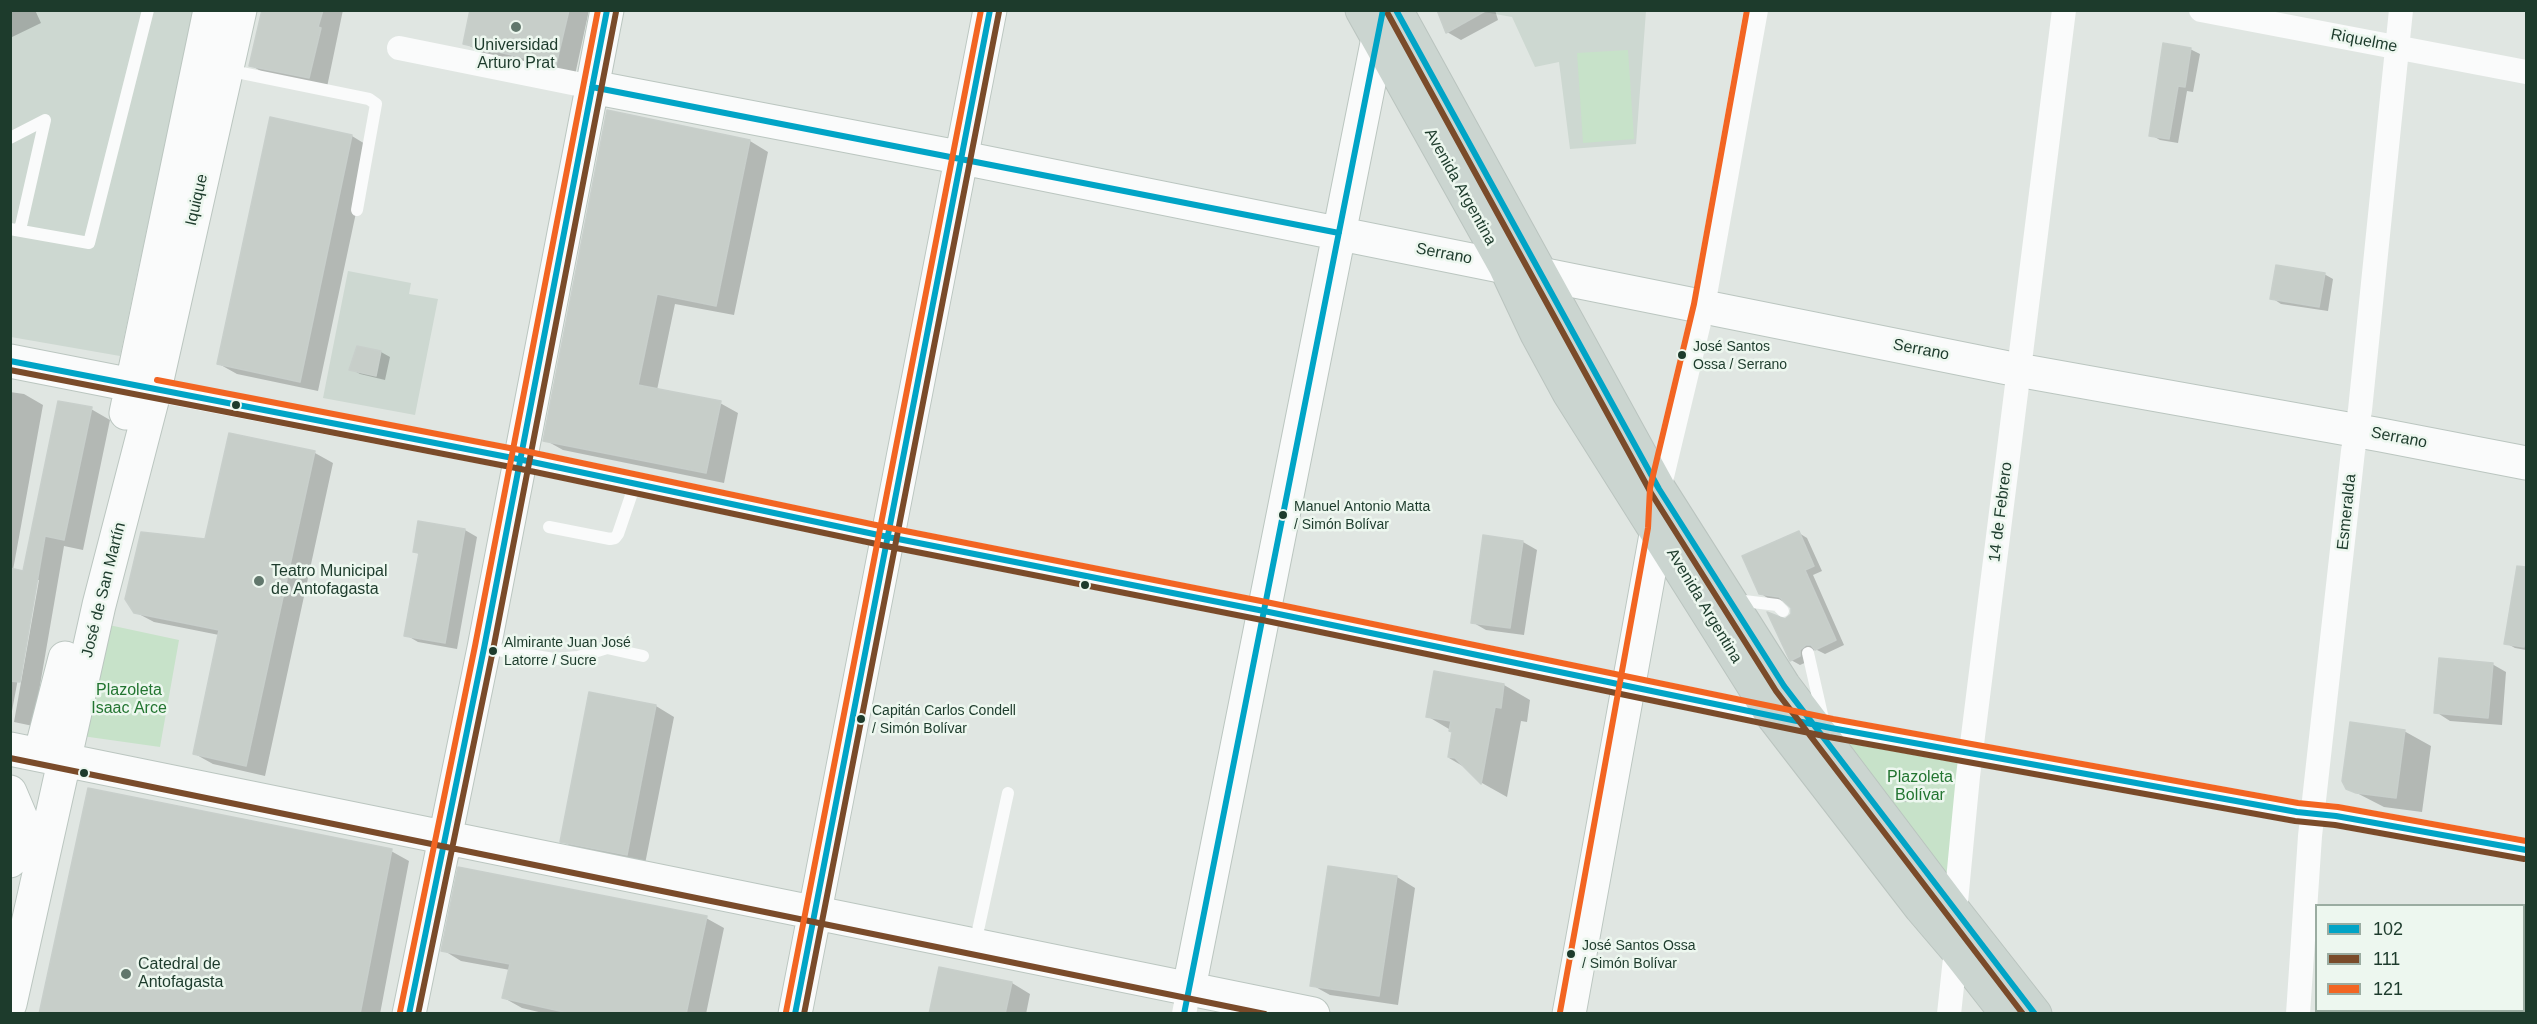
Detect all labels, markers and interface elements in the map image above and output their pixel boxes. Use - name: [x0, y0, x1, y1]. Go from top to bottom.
- marker: Universidad Arturo Prat: [509, 20, 523, 34]
- street label: Riquelme: [2329, 25, 2399, 57]
- place label: Universidad Arturo Prat: [474, 36, 558, 74]
- street label: Avenida Argentina: [1420, 125, 1500, 249]
- street label: Iquique: [182, 172, 212, 228]
- street label: Serrano: [1414, 239, 1474, 269]
- street label: Serrano: [1891, 335, 1951, 365]
- place label: José Santos Ossa / Serrano: [1693, 339, 1787, 372]
- marker: José Santos Ossa / Serrano: [1676, 349, 1688, 361]
- unlabelled marker: [230, 399, 242, 411]
- street label: Serrano: [2369, 423, 2429, 453]
- street label: 14 de Febrero: [1985, 461, 2017, 563]
- street label: Esmeralda: [2333, 473, 2361, 551]
- place label: Manuel Antonio Matta / Simón Bolívar: [1294, 499, 1430, 532]
- marker: Manuel Antonio Matta / Simón Bolívar: [1277, 509, 1289, 521]
- street label: José de San Martín: [78, 520, 130, 660]
- street label: Avenida Argentina: [1662, 545, 1746, 667]
- place label: Teatro Municipal de Antofagasta: [271, 562, 388, 600]
- marker: Teatro Municipal de Antofagasta: [252, 574, 266, 588]
- unlabelled marker: [1079, 579, 1091, 591]
- place label: Almirante Juan José Latorre / Sucre: [504, 635, 631, 668]
- marker: Almirante Juan José Latorre / Sucre: [487, 645, 499, 657]
- park label: Plazoleta Isaac Arce: [91, 681, 167, 719]
- place label: Capitán Carlos Condell / Simón Bolívar: [872, 703, 1016, 736]
- marker: Capitán Carlos Condell / Simón Bolívar: [855, 713, 867, 725]
- unlabelled marker: [78, 767, 90, 779]
- park label: Plazoleta Bolívar: [1887, 768, 1953, 806]
- legend: [2315, 904, 2525, 1012]
- text: 102: [2373, 919, 2403, 939]
- place label: José Santos Ossa / Simón Bolívar: [1582, 938, 1696, 970]
- marker: José Santos Ossa / Simón Bolívar: [1565, 948, 1577, 960]
- text: 111: [2373, 949, 2400, 969]
- place label: Catedral de Antofagasta: [138, 955, 223, 993]
- marker: Catedral de Antofagasta: [119, 967, 133, 981]
- text: 121: [2373, 979, 2403, 999]

